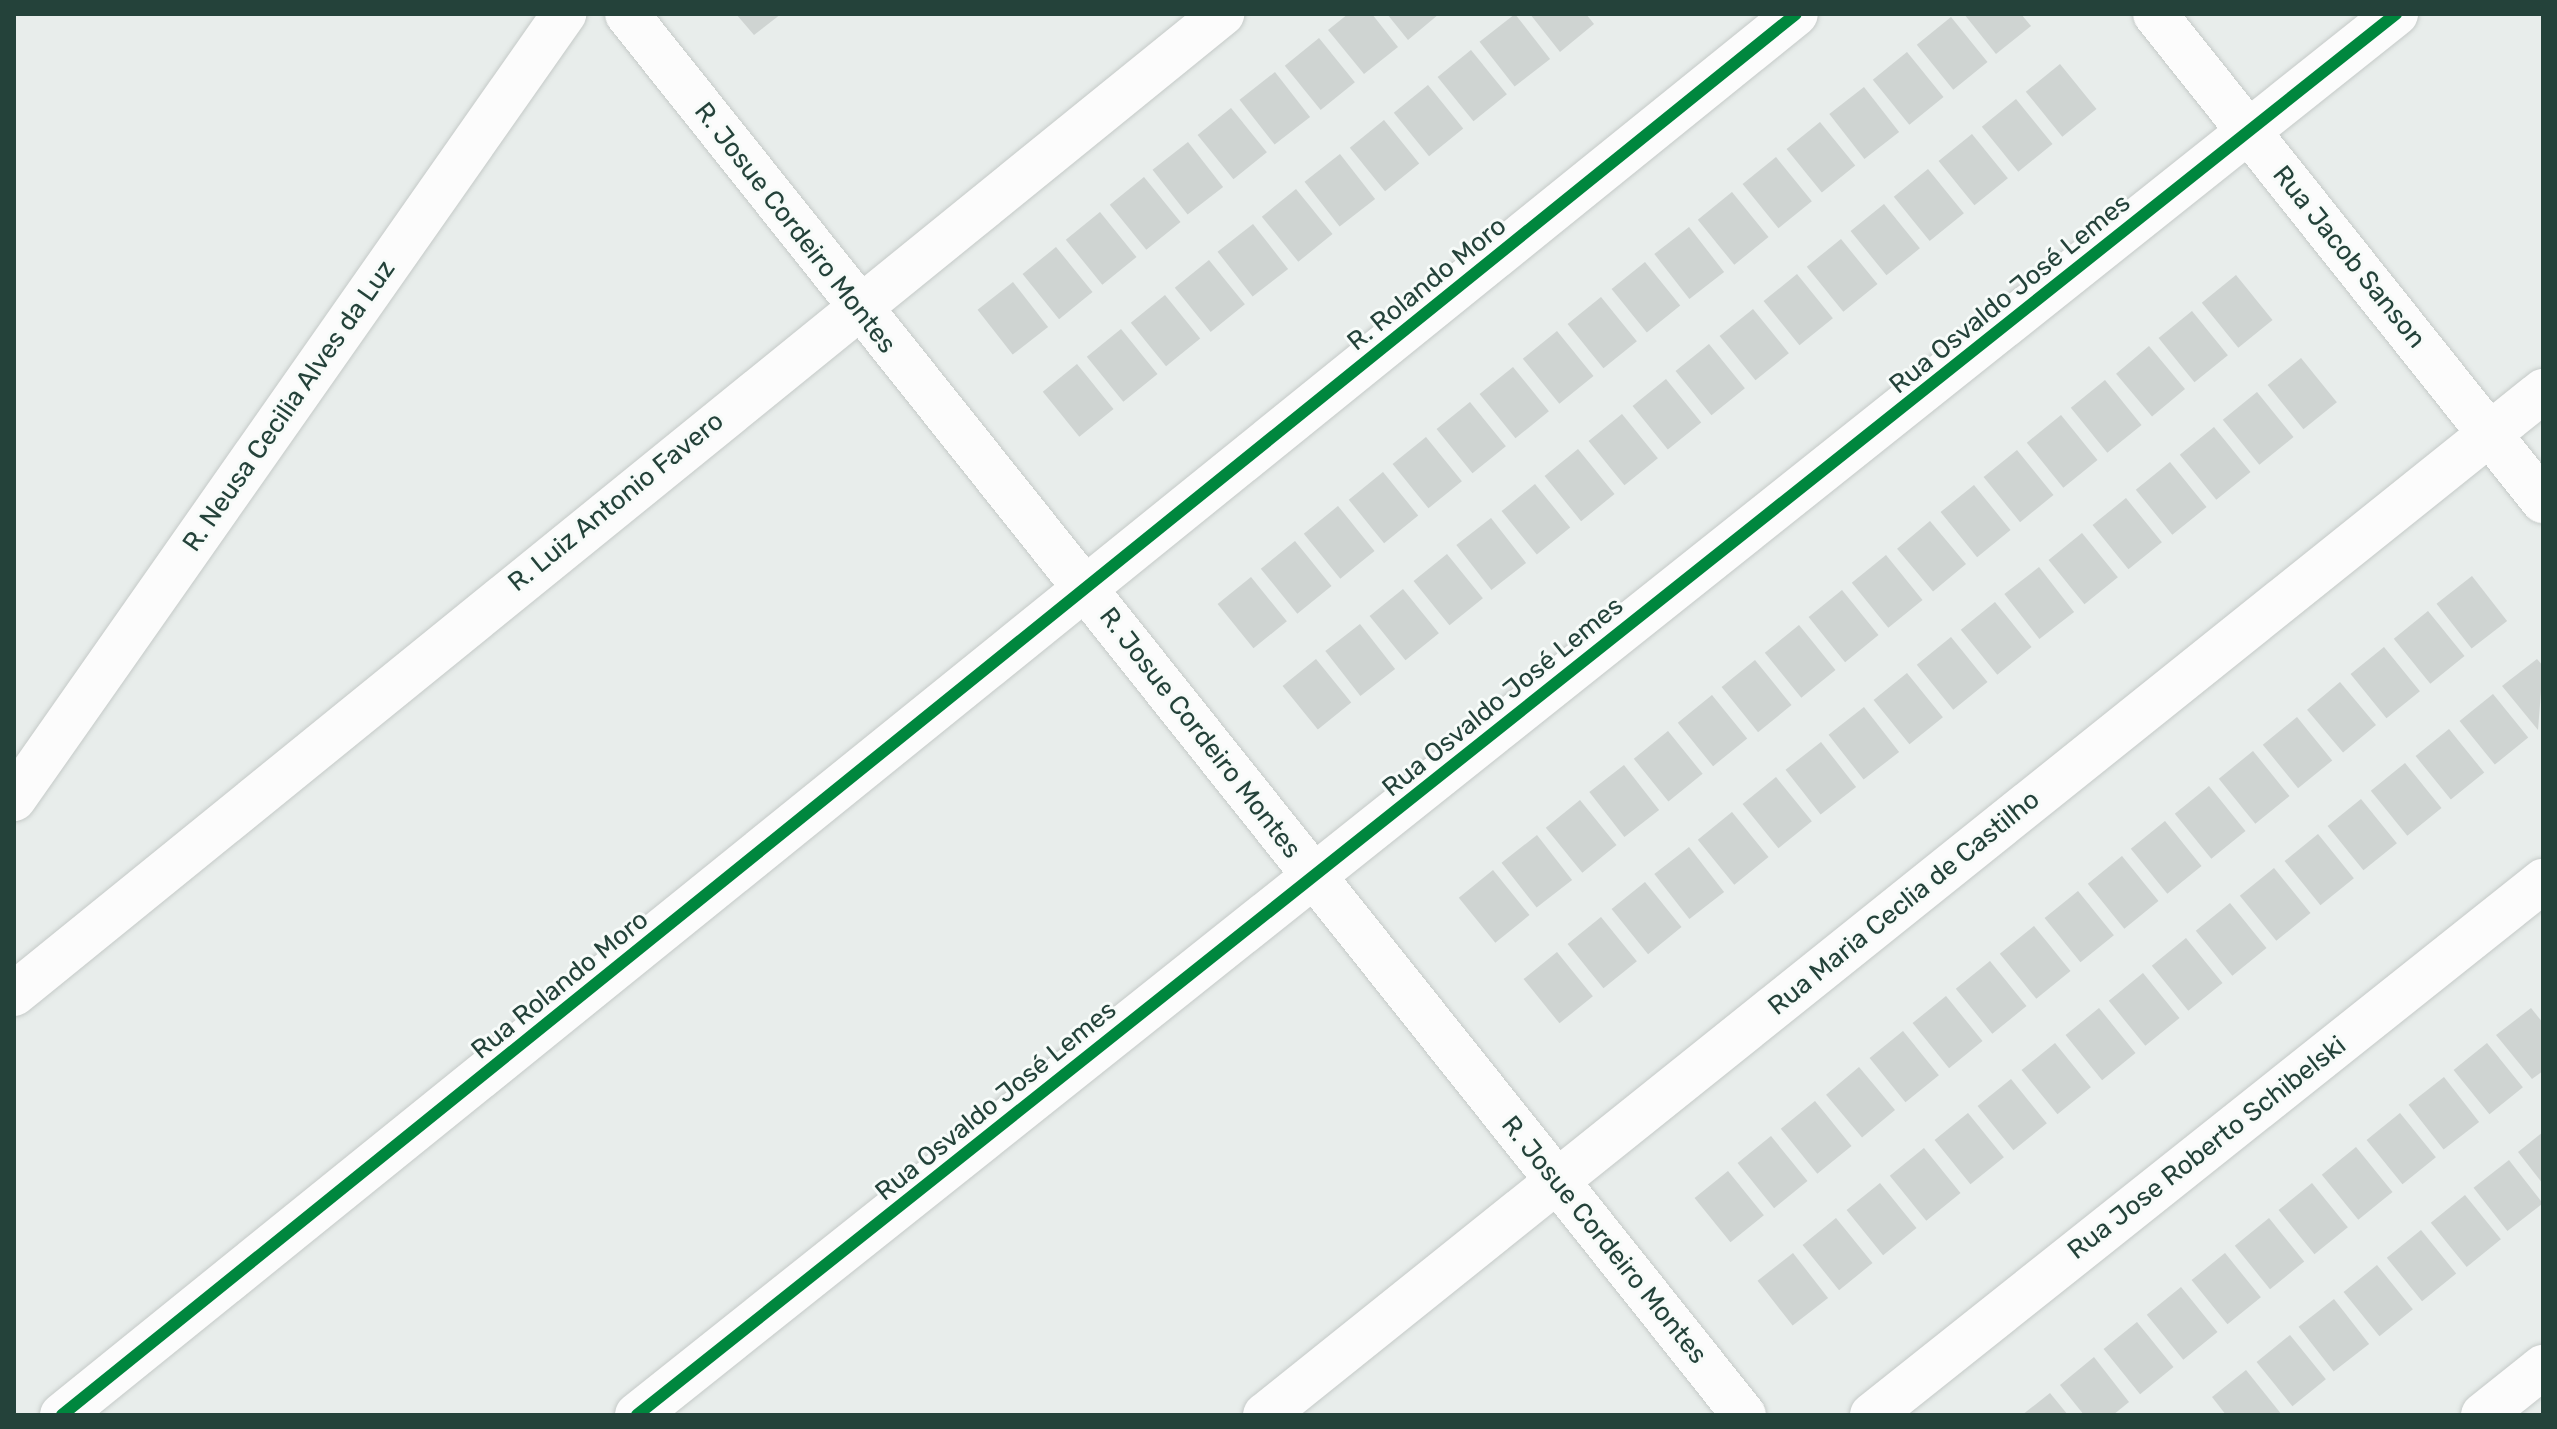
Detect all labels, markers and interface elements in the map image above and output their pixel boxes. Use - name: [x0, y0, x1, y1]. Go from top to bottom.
- street label: R. Josue Cordeiro Montes: [687, 96, 903, 360]
- street label: Rua Jacob Sanson: [2266, 160, 2432, 354]
- street label: Rua Osvaldo José Lemes: [1883, 187, 2137, 401]
- street label: R. Rolando Moro: [1341, 211, 1513, 357]
- street label: R. Neusa Cecilia Alves da Luz: [176, 254, 402, 558]
- street label: R. Luiz Antonio Favero: [502, 405, 730, 599]
- street label: Rua Osvaldo José Lemes: [1376, 590, 1630, 804]
- street label: R. Josue Cordeiro Montes: [1092, 601, 1308, 865]
- street label: Rua Maria Ceclia de Castilho: [1762, 784, 2046, 1022]
- street label: Rua Rolando Moro: [465, 904, 655, 1066]
- street label: Rua Osvaldo José Lemes: [869, 994, 1123, 1208]
- street label: Rua Jose Roberto Schibelski: [2062, 1030, 2352, 1266]
- street label: R. Josue Cordeiro Montes: [1495, 1110, 1713, 1370]

